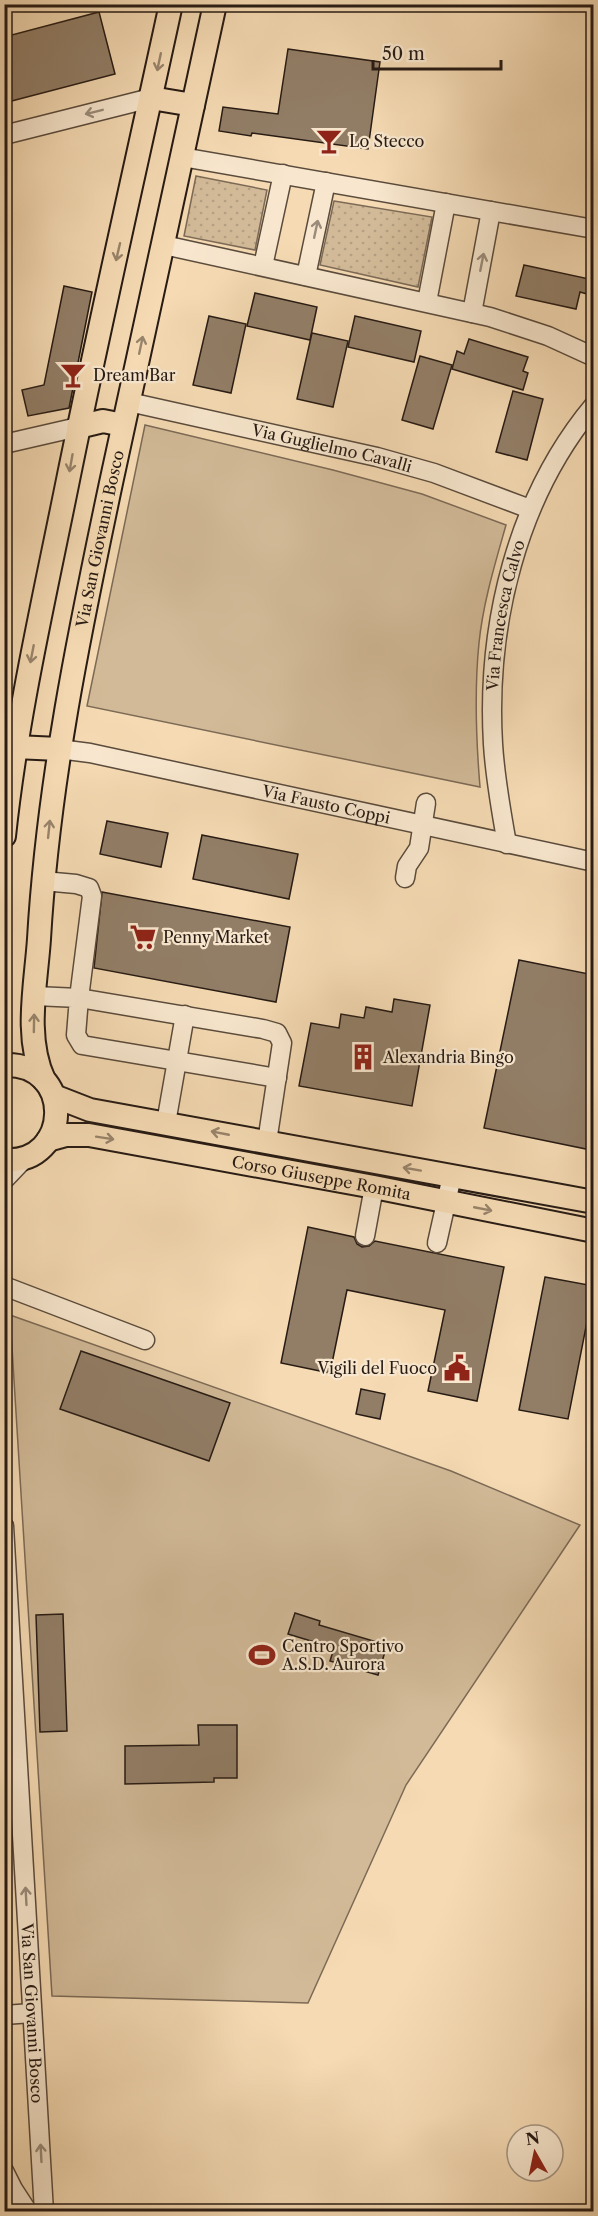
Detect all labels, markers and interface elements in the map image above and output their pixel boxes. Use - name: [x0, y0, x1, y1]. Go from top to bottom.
- scale bar: [373, 33, 500, 71]
- text: 50 m: [382, 43, 425, 65]
- one-way arrow: [152, 52, 164, 71]
- one-way arrow: [85, 107, 104, 119]
- bar icon: Lo Stecco: [314, 126, 344, 156]
- place label: Lo Stecco: [349, 131, 425, 151]
- one-way arrow: [311, 220, 322, 239]
- one-way arrow: [111, 243, 123, 262]
- one-way arrow: [477, 252, 488, 272]
- one-way arrow: [136, 336, 148, 355]
- bar icon: Dream Bar: [58, 360, 88, 390]
- place label: Dream Bar: [93, 365, 176, 385]
- street label: Via Guglielmo Cavalli: [249, 419, 414, 476]
- street label: Via San Giovanni Bosco: [71, 448, 128, 630]
- one-way arrow: [66, 453, 77, 473]
- street label: Via Francesca Calvo: [482, 537, 529, 692]
- one-way arrow: [26, 644, 37, 664]
- street label: Via Fausto Coppi: [259, 780, 392, 828]
- one-way arrow: [44, 819, 55, 839]
- supermarket icon: Penny Market: [128, 922, 158, 952]
- place label: Penny Market: [163, 927, 269, 947]
- one-way arrow: [28, 1013, 40, 1033]
- building icon: Alexandria Bingo: [348, 1042, 378, 1072]
- place label: Alexandria Bingo: [382, 1047, 514, 1067]
- one-way arrow: [211, 1127, 231, 1138]
- one-way arrow: [95, 1133, 115, 1144]
- street label: Corso Giuseppe Romita: [230, 1151, 413, 1204]
- one-way arrow: [403, 1163, 422, 1174]
- one-way arrow: [472, 1204, 492, 1215]
- public building icon: Vigili del Fuoco: [442, 1353, 472, 1383]
- place label: Vigili del Fuoco: [316, 1358, 437, 1378]
- place label: Centro Sportivo A.S.D. Aurora: [281, 1636, 404, 1674]
- sports icon: Centro Sportivo A.S.D. Aurora: [247, 1640, 277, 1670]
- one-way arrow: [20, 1886, 31, 1906]
- street label: Via San Giovanni Bosco: [17, 1922, 48, 2104]
- north arrow: [505, 2123, 565, 2183]
- text: N: [524, 2127, 541, 2149]
- one-way arrow: [35, 2144, 46, 2164]

